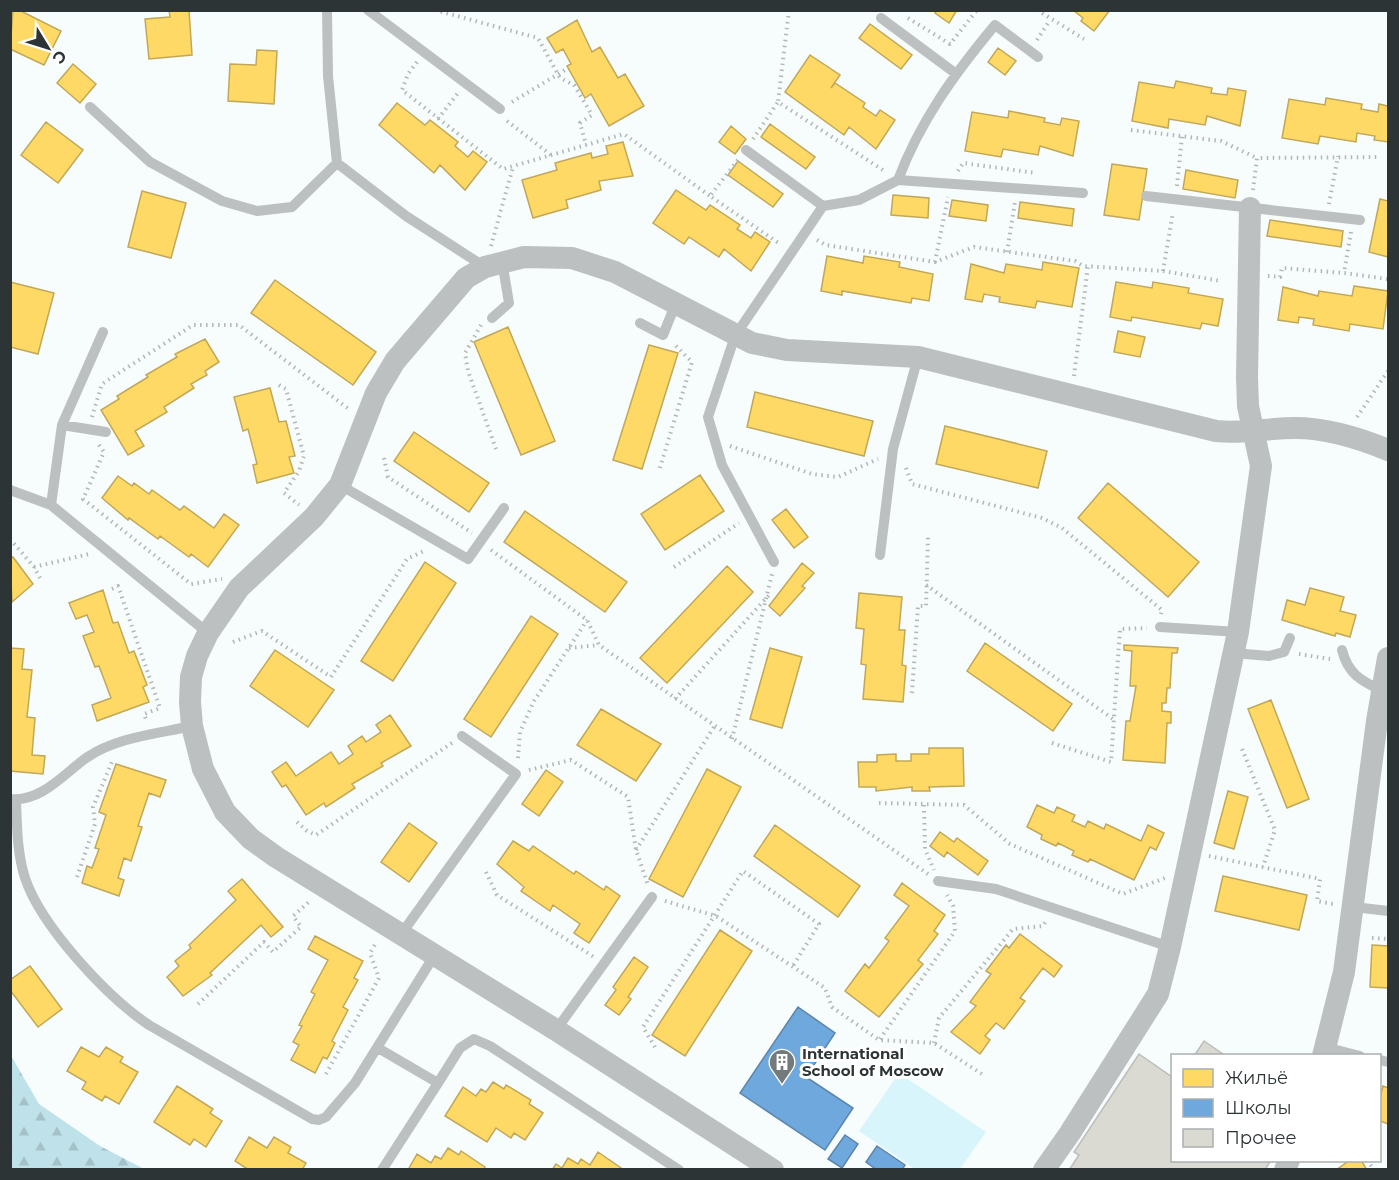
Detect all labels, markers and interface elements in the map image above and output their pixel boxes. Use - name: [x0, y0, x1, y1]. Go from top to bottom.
- north arrow: [18, 18, 78, 78]
- text: С: [48, 46, 70, 68]
- place label: International School of Moscow: [802, 1044, 945, 1080]
- building icon: International School of Moscow: [767, 1047, 797, 1085]
- legend: [1171, 1054, 1381, 1162]
- text: Жильё: [1225, 1067, 1288, 1089]
- text: Школы: [1225, 1097, 1292, 1119]
- text: Прочее: [1225, 1127, 1297, 1149]

